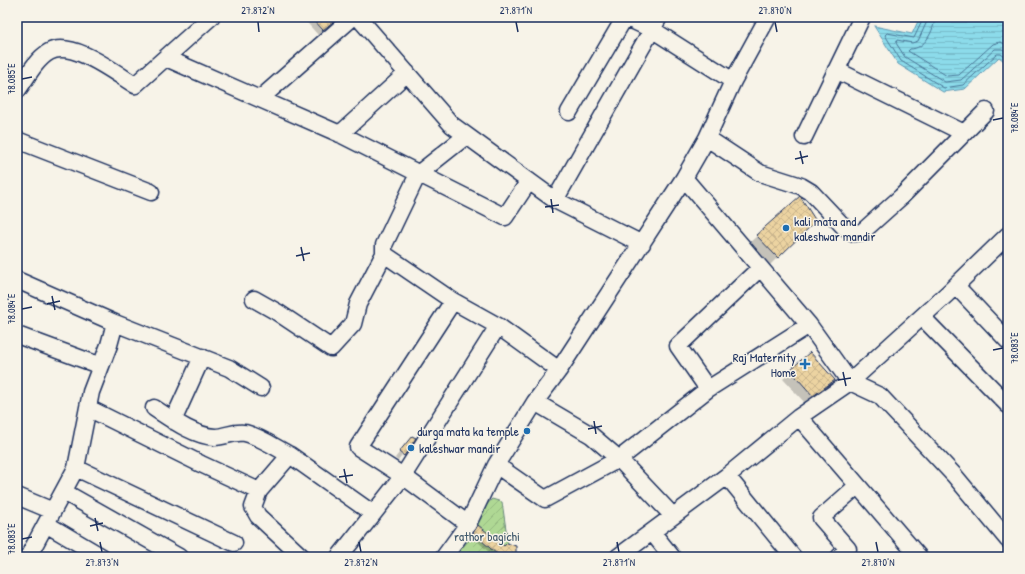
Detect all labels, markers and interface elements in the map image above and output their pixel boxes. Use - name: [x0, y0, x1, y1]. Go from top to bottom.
- text: 27.872°N: [241, 4, 275, 17]
- text: 27.871°N: [500, 4, 532, 17]
- text: 27.870°N: [758, 4, 792, 17]
- text: 78.085°E: [5, 63, 18, 95]
- text: 78.084°E: [1008, 102, 1021, 133]
- place label: kali mata and kaleshwar mandir: [794, 212, 876, 245]
- marker: kali mata and kaleshwar mandir: [781, 223, 791, 233]
- text: 78.084°E: [5, 293, 18, 324]
- text: 78.083°E: [1008, 332, 1021, 364]
- place label: Raj Maternity Home: [733, 348, 796, 381]
- marker: Raj Maternity Home: [799, 358, 811, 370]
- place label: durga mata ka temple: [417, 422, 519, 440]
- marker: durga mata ka temple: [522, 426, 532, 436]
- place label: kaleshwar mandir: [419, 439, 501, 457]
- marker: kaleshwar mandir: [406, 443, 416, 453]
- text: 78.083°E: [5, 523, 18, 555]
- park label: rathor bagichi: [454, 527, 520, 545]
- text: 27.873°N: [85, 556, 119, 569]
- text: 27.872°N: [344, 556, 378, 569]
- text: 27.871°N: [603, 556, 635, 569]
- text: 27.870°N: [861, 556, 895, 569]

